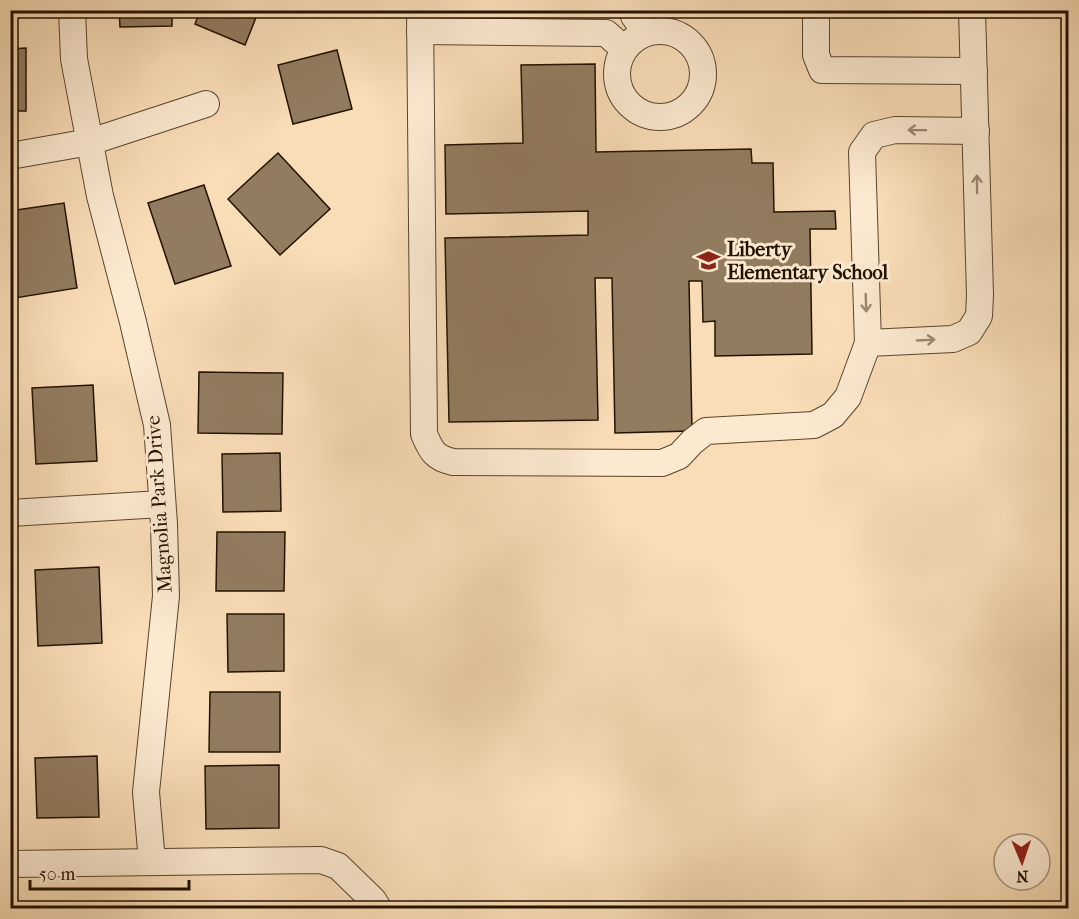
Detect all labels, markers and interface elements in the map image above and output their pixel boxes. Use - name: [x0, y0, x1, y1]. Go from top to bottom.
- one-way arrow: [908, 124, 928, 136]
- one-way arrow: [971, 175, 983, 195]
- place label: Liberty Elementary School: [727, 238, 889, 284]
- school or university icon: Liberty Elementary School: [696, 247, 722, 273]
- one-way arrow: [861, 293, 872, 313]
- one-way arrow: [916, 335, 936, 346]
- street label: Magnolia Park Drive: [141, 414, 177, 593]
- north arrow: [992, 832, 1052, 892]
- scale bar: [30, 853, 189, 891]
- text: 50 m: [39, 864, 76, 885]
- text: N: [1015, 867, 1029, 886]

